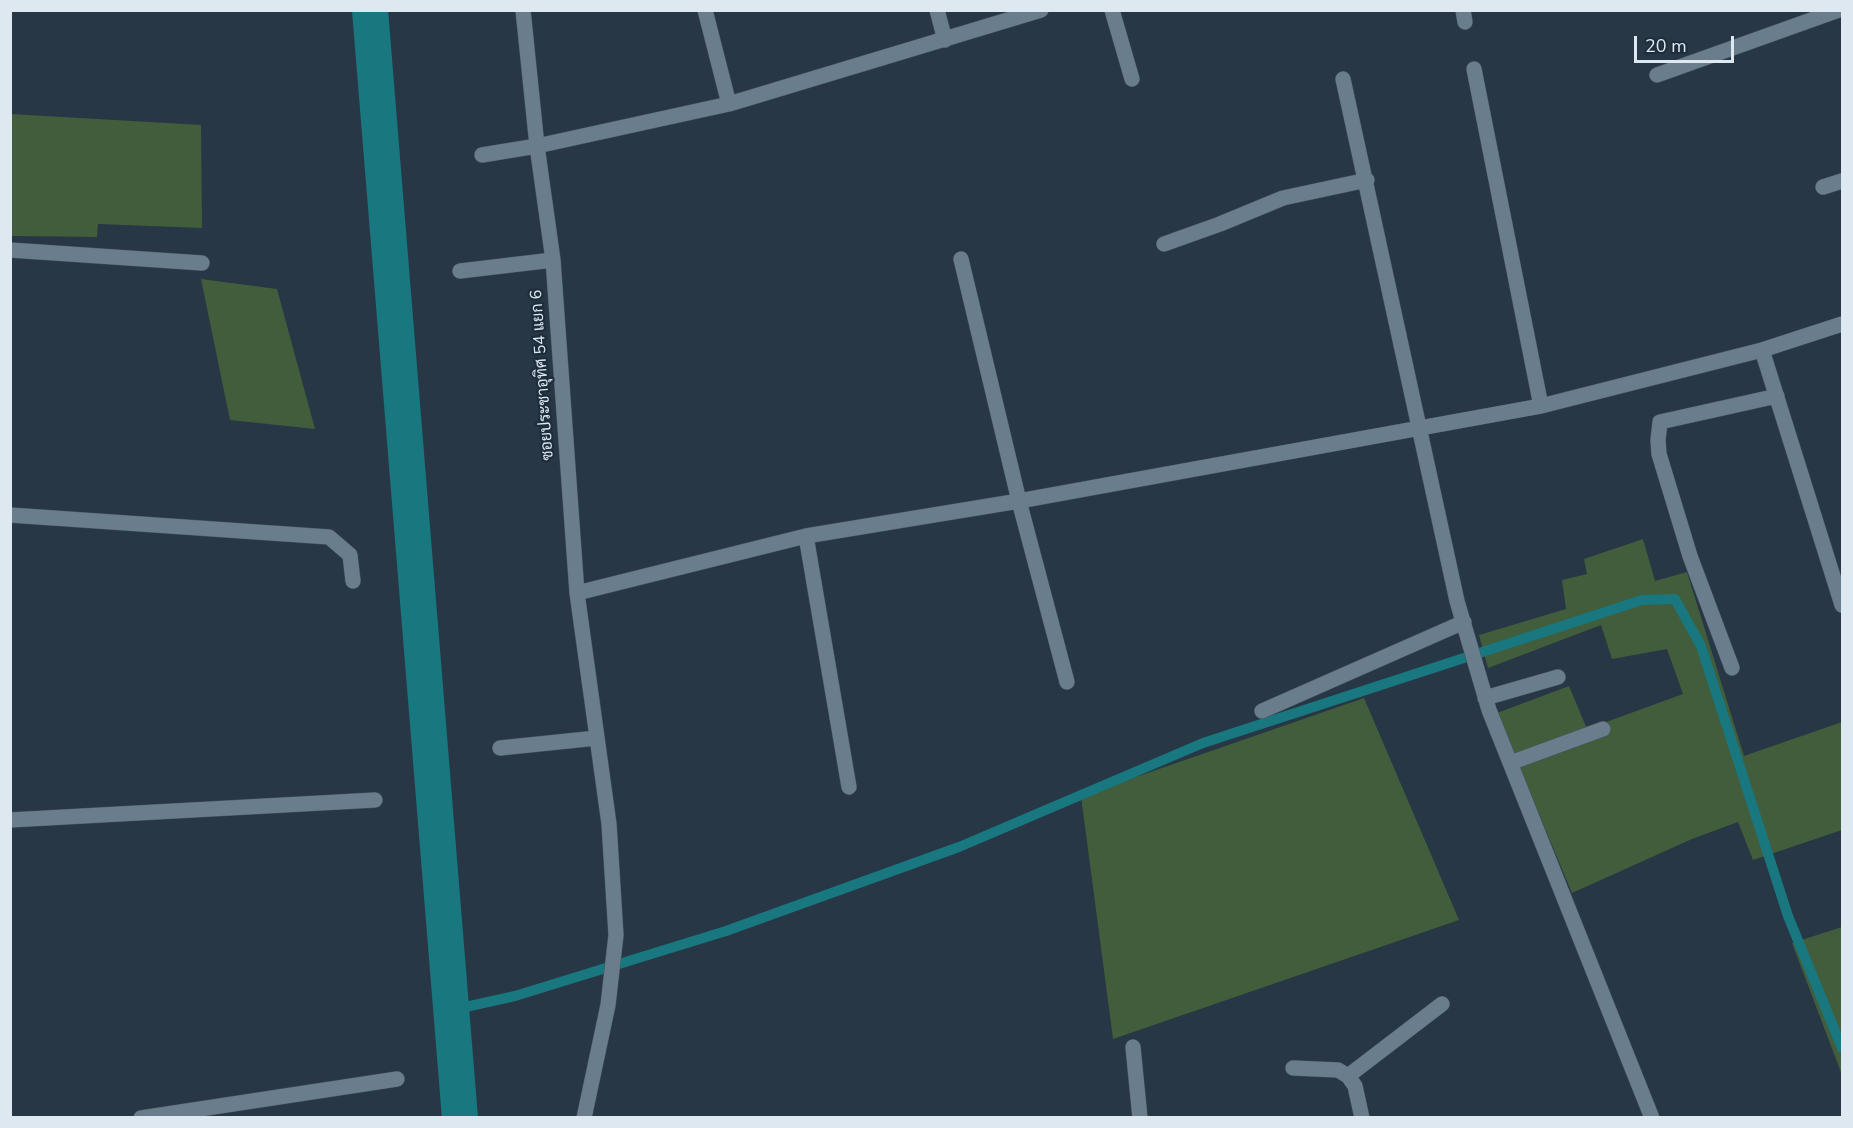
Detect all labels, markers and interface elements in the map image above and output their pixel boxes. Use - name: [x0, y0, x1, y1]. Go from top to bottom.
- scale bar: [1637, 24, 1738, 62]
- text: 20 m: [1645, 34, 1687, 58]
- street label: ซอยประชาอุทิศ 54 แยก 6: [527, 289, 559, 461]

